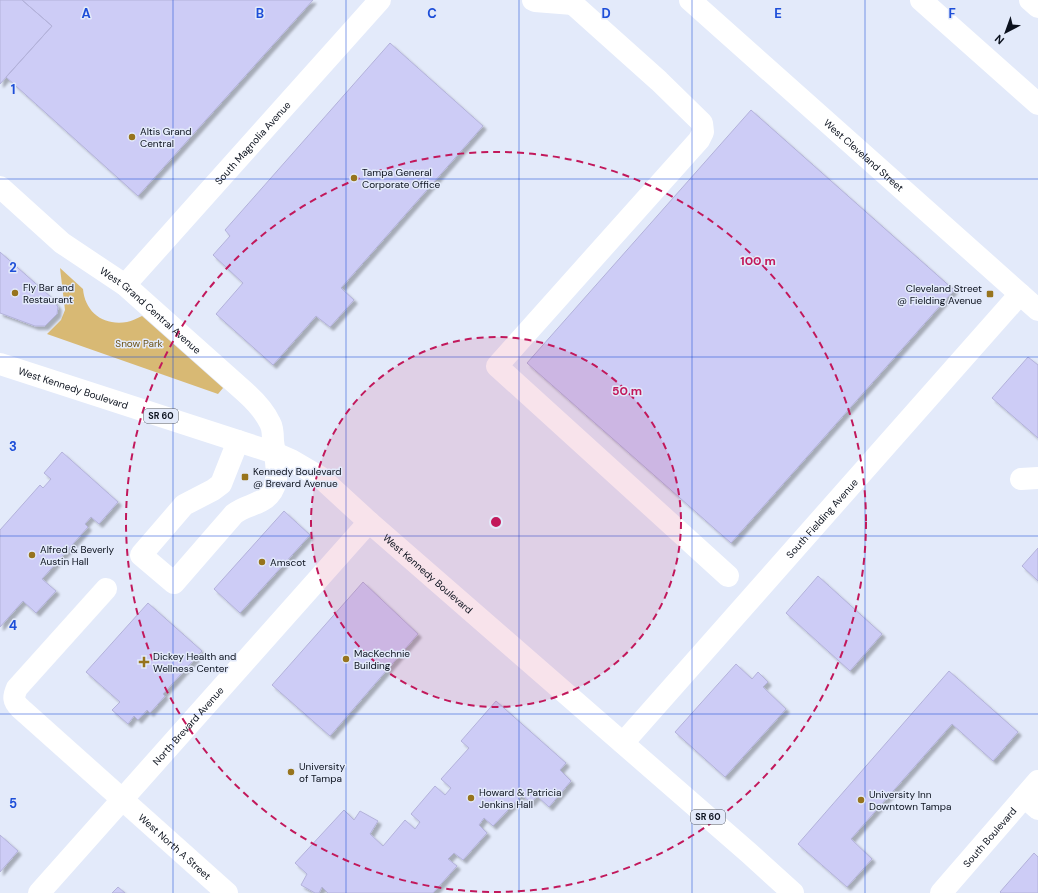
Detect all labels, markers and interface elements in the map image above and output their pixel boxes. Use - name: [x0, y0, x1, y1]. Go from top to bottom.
- text: A: [81, 5, 91, 22]
- text: B: [256, 5, 264, 22]
- text: C: [427, 5, 437, 22]
- text: D: [601, 5, 611, 22]
- text: E: [774, 5, 782, 22]
- text: F: [948, 5, 956, 22]
- north arrow: [986, 12, 1026, 52]
- text: N: [992, 32, 1007, 47]
- text: 1: [11, 81, 15, 98]
- street label: South Magnolia Avenue: [212, 98, 293, 187]
- street label: West Cleveland Street: [821, 116, 907, 194]
- place label: Altis Grand Central: [140, 125, 192, 150]
- marker: Altis Grand Central: [127, 132, 137, 142]
- place label: Tampa General Corporate Office: [362, 166, 441, 191]
- marker: Tampa General Corporate Office: [349, 173, 359, 183]
- text: 100 m: [740, 253, 776, 269]
- text: 2: [9, 259, 17, 276]
- street label: West Grand Central Avenue: [98, 264, 204, 357]
- place label: Fly Bar and Restaurant: [23, 281, 74, 306]
- place label: Cleveland Street @ Fielding Avenue: [897, 282, 982, 307]
- marker: Fly Bar and Restaurant: [10, 288, 20, 298]
- marker: Cleveland Street @ Fielding Avenue: [985, 289, 995, 299]
- park label: Snow Park: [115, 337, 163, 350]
- street label: West Kennedy Boulevard: [17, 364, 130, 412]
- text: 50 m: [612, 383, 642, 399]
- road number: SR 60: [144, 409, 178, 423]
- text: 3: [9, 438, 17, 455]
- place label: Kennedy Boulevard @ Brevard Avenue: [253, 465, 341, 490]
- marker: Kennedy Boulevard @ Brevard Avenue: [240, 472, 250, 482]
- street label: South Fielding Avenue: [783, 475, 861, 561]
- centre of rings: [489, 515, 503, 529]
- street label: West Kennedy Boulevard: [380, 531, 476, 616]
- place label: Alfred & Beverly Austin Hall: [40, 543, 115, 568]
- marker: Alfred & Beverly Austin Hall: [27, 550, 37, 560]
- place label: Amscot: [270, 556, 306, 569]
- marker: Amscot: [257, 557, 267, 567]
- text: 4: [9, 617, 17, 634]
- place label: MacKechnie Building: [354, 647, 410, 672]
- place label: Dickey Health and Wellness Center: [153, 650, 236, 675]
- marker: MacKechnie Building: [341, 654, 351, 664]
- marker: Dickey Health and Wellness Center: [138, 656, 150, 668]
- street label: North Brevard Avenue: [149, 683, 226, 768]
- place label: University of Tampa: [299, 760, 345, 785]
- marker: University of Tampa: [286, 767, 296, 777]
- place label: Howard & Patricia Jenkins Hall: [479, 786, 561, 811]
- place label: University Inn Downtown Tampa: [869, 788, 951, 813]
- marker: Howard & Patricia Jenkins Hall: [466, 793, 476, 803]
- text: 5: [9, 795, 17, 812]
- marker: University Inn Downtown Tampa: [856, 795, 866, 805]
- street label: South Boulevard: [960, 804, 1019, 870]
- road number: SR 60: [691, 810, 725, 824]
- street label: West North A Street: [136, 811, 214, 882]

